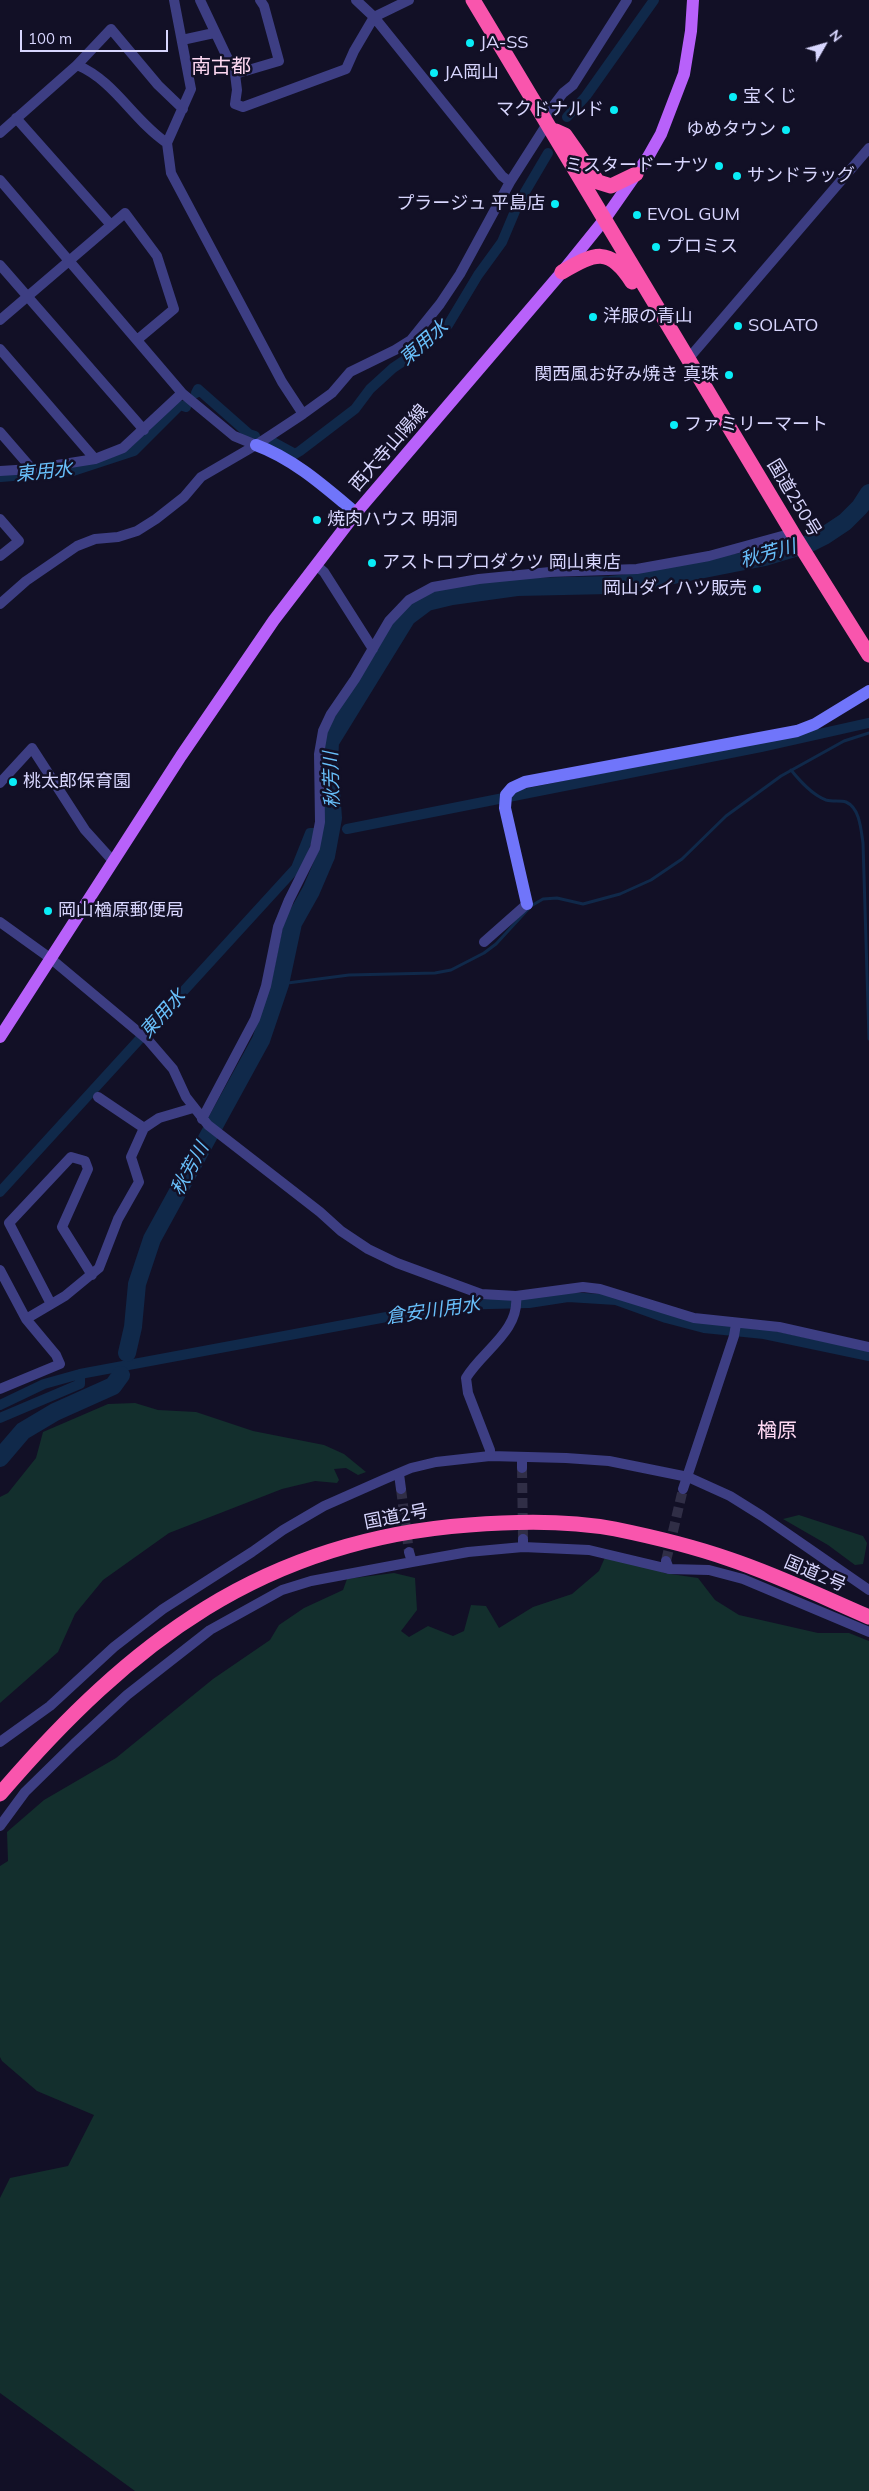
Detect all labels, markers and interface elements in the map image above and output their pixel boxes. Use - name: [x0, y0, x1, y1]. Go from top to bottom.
- scale bar: [22, 20, 170, 52]
- north arrow: [799, 20, 849, 70]
- text: N: [825, 26, 846, 45]
- text: 100 m: [28, 29, 72, 48]
- place label: JA-SS: [480, 32, 529, 54]
- marker: JA-SS: [464, 37, 476, 49]
- district label: 南古都: [191, 55, 251, 79]
- place label: JA岡山: [444, 62, 499, 84]
- marker: JA岡山: [428, 67, 440, 79]
- place label: 宝くじ: [743, 86, 797, 108]
- marker: 宝くじ: [727, 91, 739, 103]
- place label: マクドナルド: [496, 99, 604, 121]
- marker: マクドナルド: [608, 104, 620, 116]
- place label: ゆめタウン: [686, 119, 776, 141]
- marker: ゆめタウン: [780, 124, 792, 136]
- place label: ミスタードーナツ: [565, 155, 709, 177]
- marker: ミスタードーナツ: [713, 160, 725, 172]
- place label: サンドラッグ: [747, 165, 855, 187]
- marker: サンドラッグ: [731, 170, 743, 182]
- place label: プラージュ 平島店: [396, 193, 545, 215]
- marker: プラージュ 平島店: [549, 198, 561, 210]
- place label: EVOL GUM: [647, 204, 740, 226]
- marker: EVOL GUM: [631, 209, 643, 221]
- place label: プロミス: [666, 236, 738, 258]
- marker: プロミス: [650, 241, 662, 253]
- place label: 洋服の青山: [603, 306, 693, 328]
- marker: 洋服の青山: [587, 311, 599, 323]
- place label: SOLATO: [748, 315, 818, 337]
- water label: 東用水: [395, 316, 453, 370]
- marker: SOLATO: [732, 320, 744, 332]
- place label: 関西風お好み焼き 真珠: [534, 364, 719, 386]
- marker: 関西風お好み焼き 真珠: [723, 369, 735, 381]
- street label: 西大寺山陽線: [345, 400, 433, 496]
- place label: ファミリーマート: [684, 414, 828, 436]
- marker: ファミリーマート: [668, 419, 680, 431]
- street label: 国道250号: [762, 455, 826, 541]
- water label: 東用水: [14, 458, 74, 486]
- place label: 焼肉ハウス 明洞: [327, 509, 458, 531]
- marker: 焼肉ハウス 明洞: [311, 514, 323, 526]
- water label: 秋芳川: [737, 535, 799, 573]
- place label: アストロプロダクツ 岡山東店: [382, 552, 621, 574]
- marker: アストロプロダクツ 岡山東店: [366, 557, 378, 569]
- place label: 岡山ダイハツ販売: [603, 578, 747, 600]
- marker: 岡山ダイハツ販売: [751, 583, 763, 595]
- water label: 秋芳川: [320, 751, 344, 809]
- place label: 桃太郎保育園: [23, 771, 131, 793]
- marker: 桃太郎保育園: [7, 776, 19, 788]
- place label: 岡山楢原郵便局: [58, 900, 184, 922]
- marker: 岡山楢原郵便局: [42, 905, 54, 917]
- water label: 東用水: [135, 985, 191, 1043]
- water label: 秋芳川: [166, 1139, 214, 1199]
- water label: 倉安川用水: [384, 1293, 482, 1329]
- district label: 楢原: [757, 1419, 797, 1443]
- street label: 国道2号: [362, 1500, 430, 1534]
- street label: 国道2号: [781, 1551, 849, 1597]

